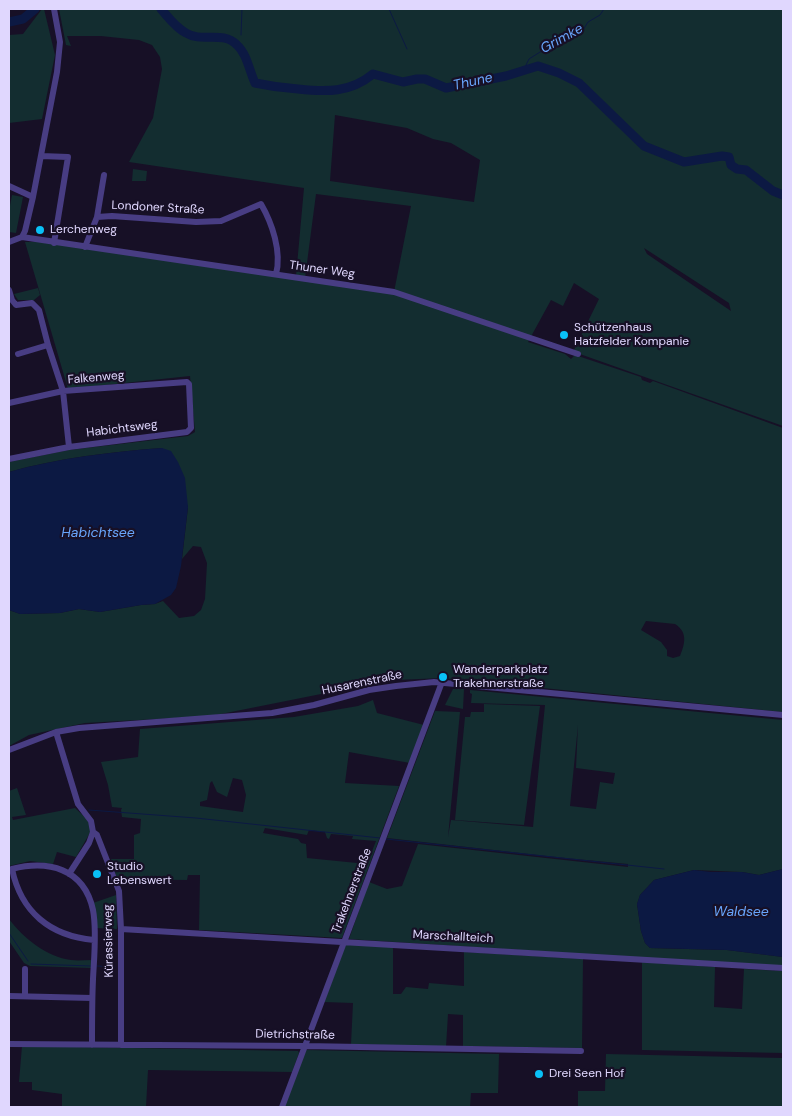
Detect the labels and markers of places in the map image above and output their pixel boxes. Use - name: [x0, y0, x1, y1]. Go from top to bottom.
- place label: Lerchenweg: [50, 223, 117, 237]
- marker: Lerchenweg: [34, 224, 46, 236]
- place label: Schützenhaus Hatzfelder Kompanie: [574, 321, 689, 349]
- marker: Schützenhaus Hatzfelder Kompanie: [558, 329, 570, 341]
- place label: Wanderparkplatz Trakehnerstraße: [453, 663, 547, 691]
- marker: Wanderparkplatz Trakehnerstraße: [437, 671, 449, 683]
- place label: Studio Lebenswert: [107, 860, 172, 888]
- marker: Studio Lebenswert: [91, 868, 103, 880]
- place label: Drei Seen Hof: [549, 1067, 624, 1081]
- marker: Drei Seen Hof: [533, 1068, 545, 1080]

